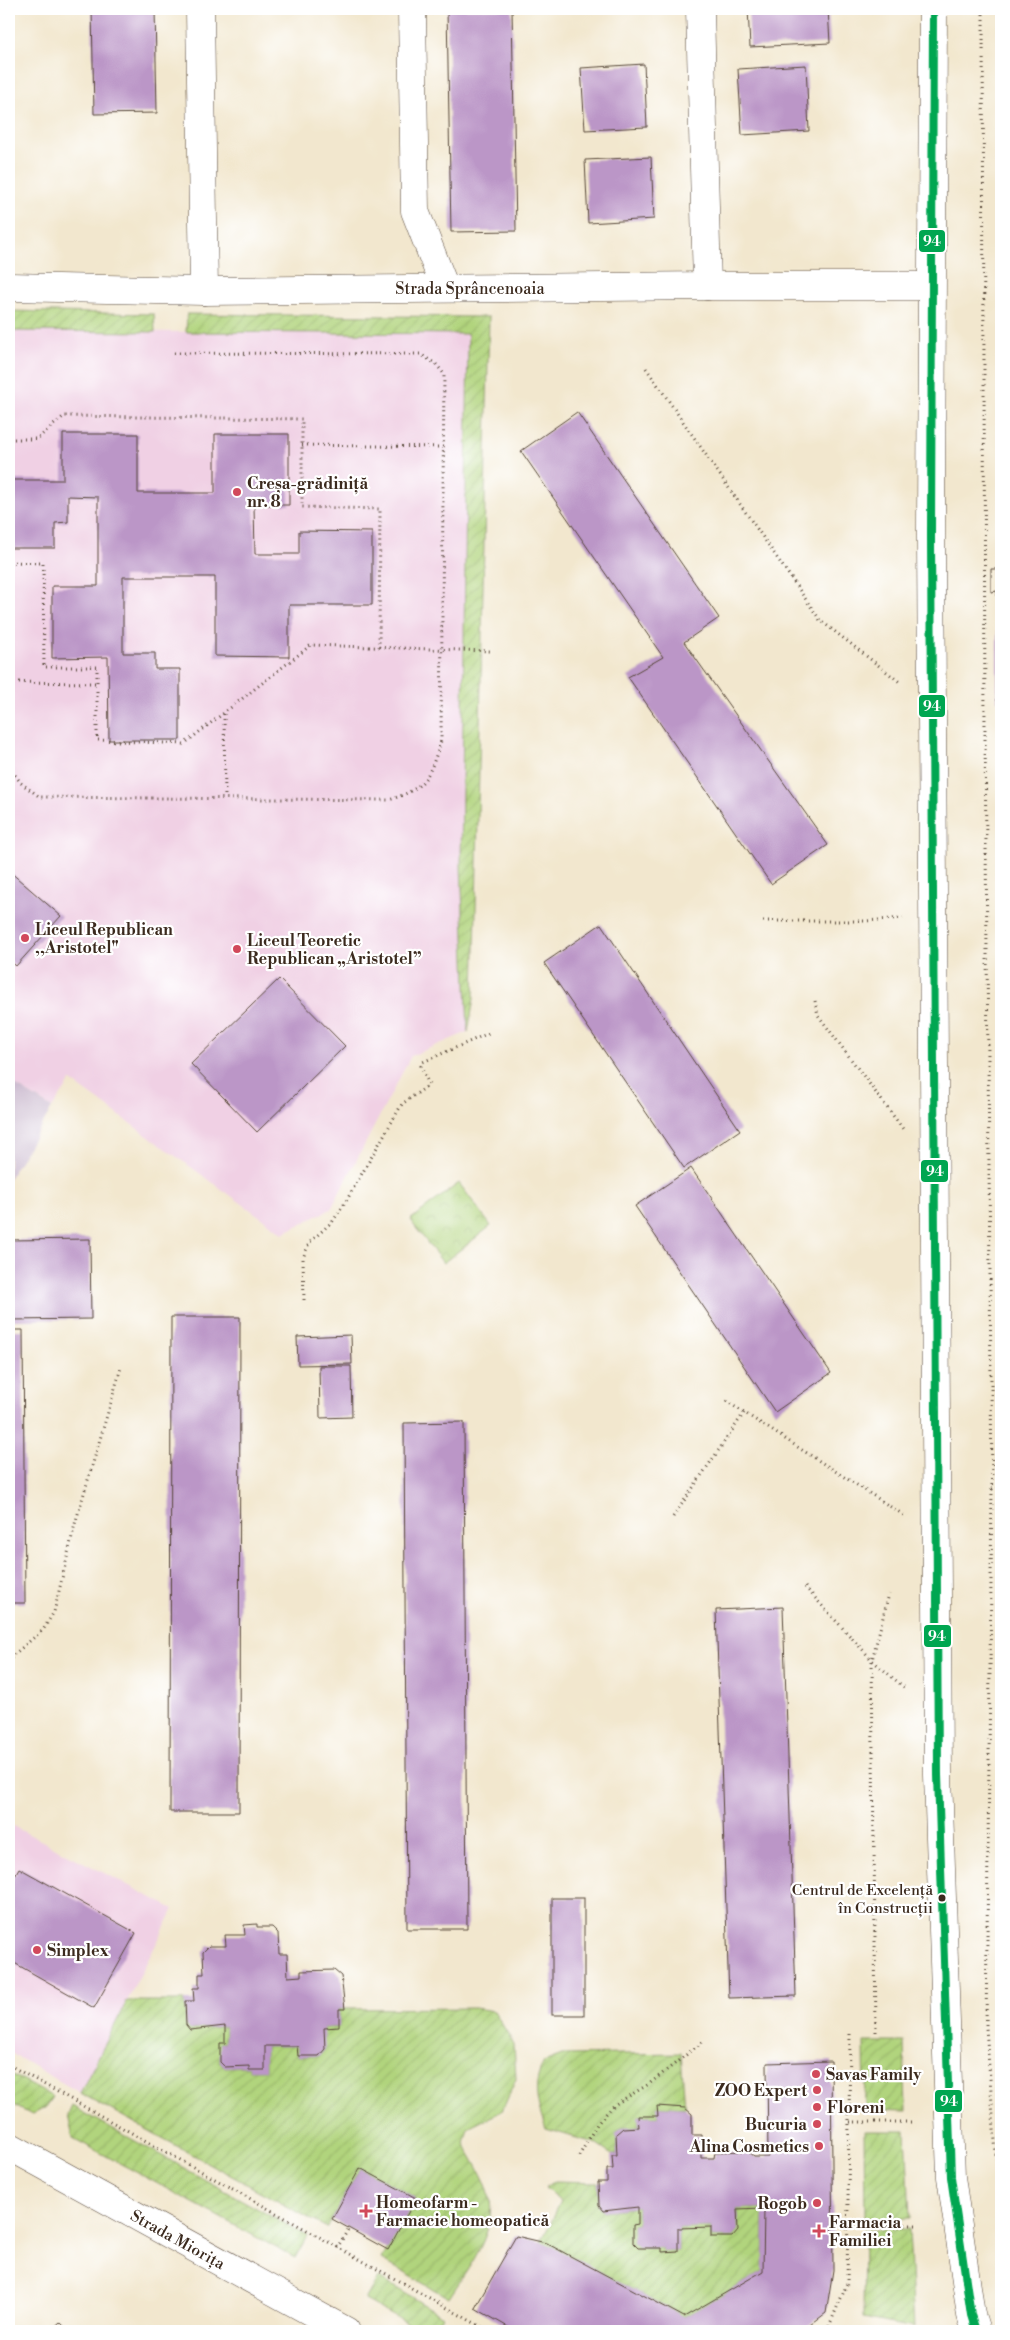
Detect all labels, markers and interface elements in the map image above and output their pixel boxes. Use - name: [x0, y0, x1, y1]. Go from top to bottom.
- line badge: 94: [918, 229, 946, 253]
- text: 94: [923, 233, 941, 251]
- street label: Strada Sprâncenoaia: [395, 279, 546, 299]
- place label: Creșa-grădiniță nr. 8: [247, 474, 368, 512]
- marker: Creșa-grădiniță nr. 8: [231, 486, 243, 498]
- line badge: 94: [918, 694, 946, 718]
- text: 94: [923, 698, 941, 716]
- place label: Liceul Republican ,,Aristotel": [35, 920, 173, 958]
- place label: Liceul Teoretic Republican „Aristotel”: [247, 931, 422, 969]
- marker: Liceul Republican ,,Aristotel": [19, 932, 31, 944]
- marker: Liceul Teoretic Republican „Aristotel”: [231, 943, 243, 955]
- line badge: 94: [920, 1159, 949, 1183]
- text: 94: [926, 1163, 944, 1181]
- line badge: 94: [923, 1624, 952, 1648]
- text: 94: [928, 1628, 946, 1646]
- place label: Centrul de Excelență în Construcții: [792, 1881, 933, 1918]
- marker: Centrul de Excelență în Construcții: [937, 1893, 947, 1903]
- place label: Simplex: [47, 1941, 110, 1961]
- marker: Simplex: [31, 1944, 43, 1956]
- place label: Savas Family: [826, 2065, 922, 2085]
- marker: Savas Family: [810, 2068, 822, 2080]
- place label: ZOO Expert: [715, 2081, 807, 2101]
- marker: ZOO Expert: [811, 2084, 823, 2096]
- line badge: 94: [934, 2089, 963, 2113]
- text: 94: [940, 2093, 958, 2111]
- place label: Floreni: [827, 2098, 884, 2118]
- marker: Floreni: [811, 2101, 823, 2113]
- place label: Bucuria: [745, 2115, 807, 2135]
- marker: Bucuria: [811, 2118, 823, 2130]
- place label: Alina Cosmetics: [688, 2137, 809, 2157]
- marker: Alina Cosmetics: [813, 2140, 825, 2152]
- place label: Homeofarm - Farmacie homeopatică: [376, 2193, 549, 2231]
- place label: Rogob: [757, 2194, 807, 2214]
- marker: Rogob: [811, 2197, 823, 2209]
- marker: Homeofarm - Farmacie homeopatică: [360, 2205, 372, 2217]
- street label: Strada Miorița: [127, 2206, 229, 2275]
- place label: Farmacia Familiei: [829, 2213, 902, 2251]
- marker: Farmacia Familiei: [813, 2225, 825, 2237]

